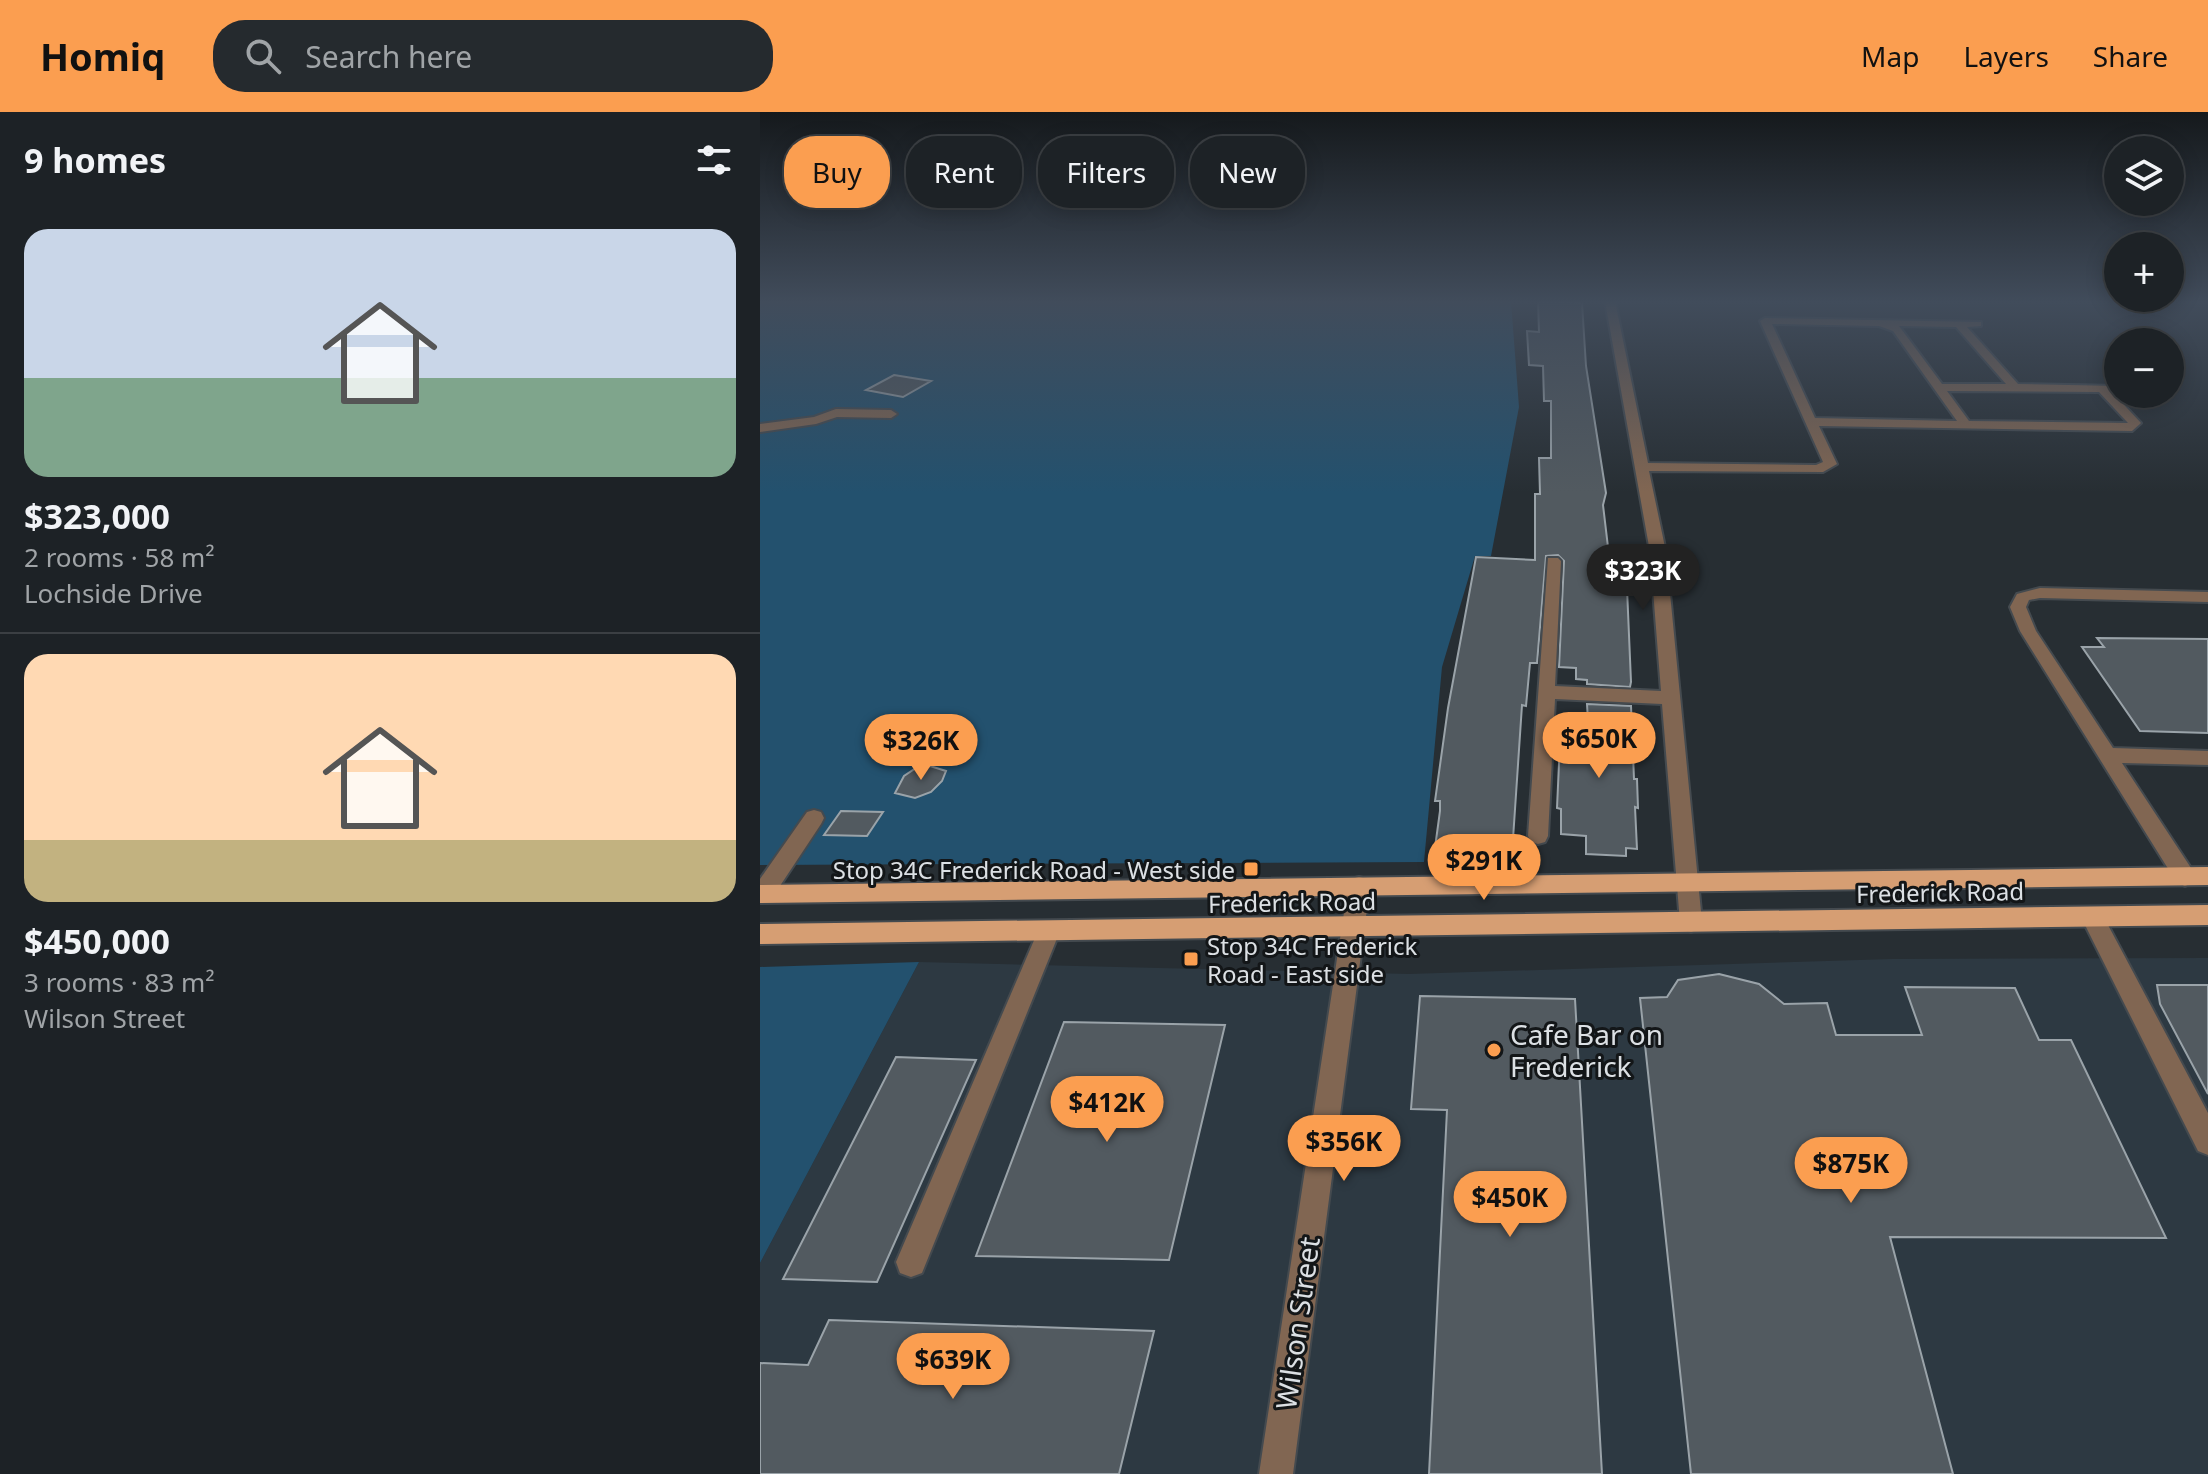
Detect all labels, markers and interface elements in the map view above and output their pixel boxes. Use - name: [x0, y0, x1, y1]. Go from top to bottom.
- search box: [213, 20, 773, 92]
- text: Homiq: [40, 30, 165, 82]
- icon: search: [241, 34, 285, 78]
- text: Search here: [305, 36, 472, 77]
- text: Map: [1861, 37, 1919, 75]
- text: Layers: [1963, 37, 2049, 75]
- text: Share: [2093, 37, 2168, 75]
- chip: Buy: [784, 136, 890, 208]
- chip: Rent: [906, 136, 1022, 208]
- chip: Filters: [1038, 136, 1174, 208]
- chip: New: [1190, 136, 1305, 208]
- map controls: [2104, 136, 2184, 408]
- button: layers: [2104, 136, 2184, 216]
- text: 9 homes: [24, 137, 166, 183]
- icon: filters: [692, 138, 736, 182]
- button: +: [2104, 232, 2184, 312]
- icon: home: [308, 281, 452, 425]
- button: −: [2104, 328, 2184, 408]
- text: $323,000: [24, 493, 170, 539]
- text: 2 rooms · 58 m²: [24, 539, 214, 575]
- pin: $323K: [1587, 544, 1699, 612]
- text: $323K: [1605, 552, 1681, 588]
- text: Lochside Drive: [24, 575, 203, 611]
- icon: home: [308, 706, 452, 850]
- pin: $650K: [1543, 712, 1655, 780]
- pin: $326K: [865, 714, 977, 782]
- text: $650K: [1561, 720, 1637, 756]
- text: $326K: [883, 722, 959, 758]
- pin: $291K: [1428, 834, 1540, 902]
- text: $291K: [1446, 842, 1522, 878]
- place label: Stop 34C Frederick Road - West side: [833, 853, 1235, 886]
- marker: Stop 34C Frederick Road - West side: [1242, 860, 1260, 878]
- street label: Frederick Road: [1856, 874, 2024, 910]
- street label: Frederick Road: [1208, 884, 1376, 920]
- text: $450,000: [24, 918, 170, 964]
- place label: Stop 34C Frederick Road - East side: [1207, 929, 1418, 990]
- marker: Stop 34C Frederick Road - East side: [1182, 950, 1200, 968]
- text: 3 rooms · 83 m²: [24, 964, 214, 1000]
- text: Wilson Street: [24, 1000, 185, 1036]
- place label: Cafe Bar on Frederick: [1510, 1015, 1663, 1085]
- marker: Cafe Bar on Frederick: [1485, 1041, 1503, 1059]
- pin: $412K: [1051, 1076, 1163, 1144]
- text: $412K: [1069, 1084, 1145, 1120]
- pin: $356K: [1288, 1115, 1400, 1183]
- text: $356K: [1306, 1123, 1382, 1159]
- pin: $875K: [1795, 1137, 1907, 1205]
- text: $875K: [1813, 1145, 1889, 1181]
- pin: $450K: [1454, 1171, 1566, 1239]
- text: $450K: [1472, 1179, 1548, 1215]
- street label: Wilson Street: [1266, 1234, 1328, 1412]
- pin: $639K: [897, 1333, 1009, 1401]
- text: $639K: [915, 1341, 991, 1377]

